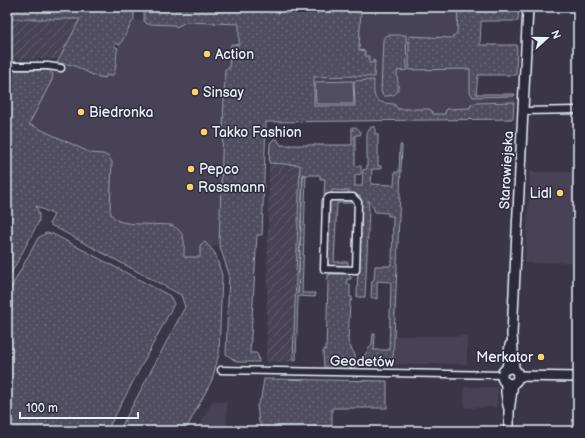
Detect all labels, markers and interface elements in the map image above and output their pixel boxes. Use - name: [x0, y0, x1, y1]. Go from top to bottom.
- north arrow: [527, 18, 567, 58]
- text: N: [548, 28, 563, 41]
- place label: Action: [215, 46, 254, 63]
- marker: Action: [202, 49, 212, 59]
- place label: Sinsay: [203, 84, 244, 101]
- marker: Sinsay: [190, 87, 200, 97]
- place label: Biedronka: [89, 104, 153, 121]
- marker: Biedronka: [76, 107, 86, 117]
- place label: Takko Fashion: [212, 124, 302, 141]
- marker: Takko Fashion: [199, 127, 209, 137]
- street label: Starowiejska: [496, 130, 517, 210]
- place label: Pepco: [199, 161, 239, 178]
- marker: Pepco: [186, 164, 196, 174]
- place label: Rossmann: [198, 179, 265, 196]
- marker: Rossmann: [185, 182, 195, 192]
- place label: Lidl: [530, 185, 552, 202]
- marker: Lidl: [555, 188, 565, 198]
- place label: Merkator: [476, 349, 534, 366]
- street label: Geodetów: [330, 352, 395, 371]
- marker: Merkator: [536, 352, 546, 362]
- scale bar: [20, 394, 138, 420]
- text: 100 m: [26, 401, 58, 416]

